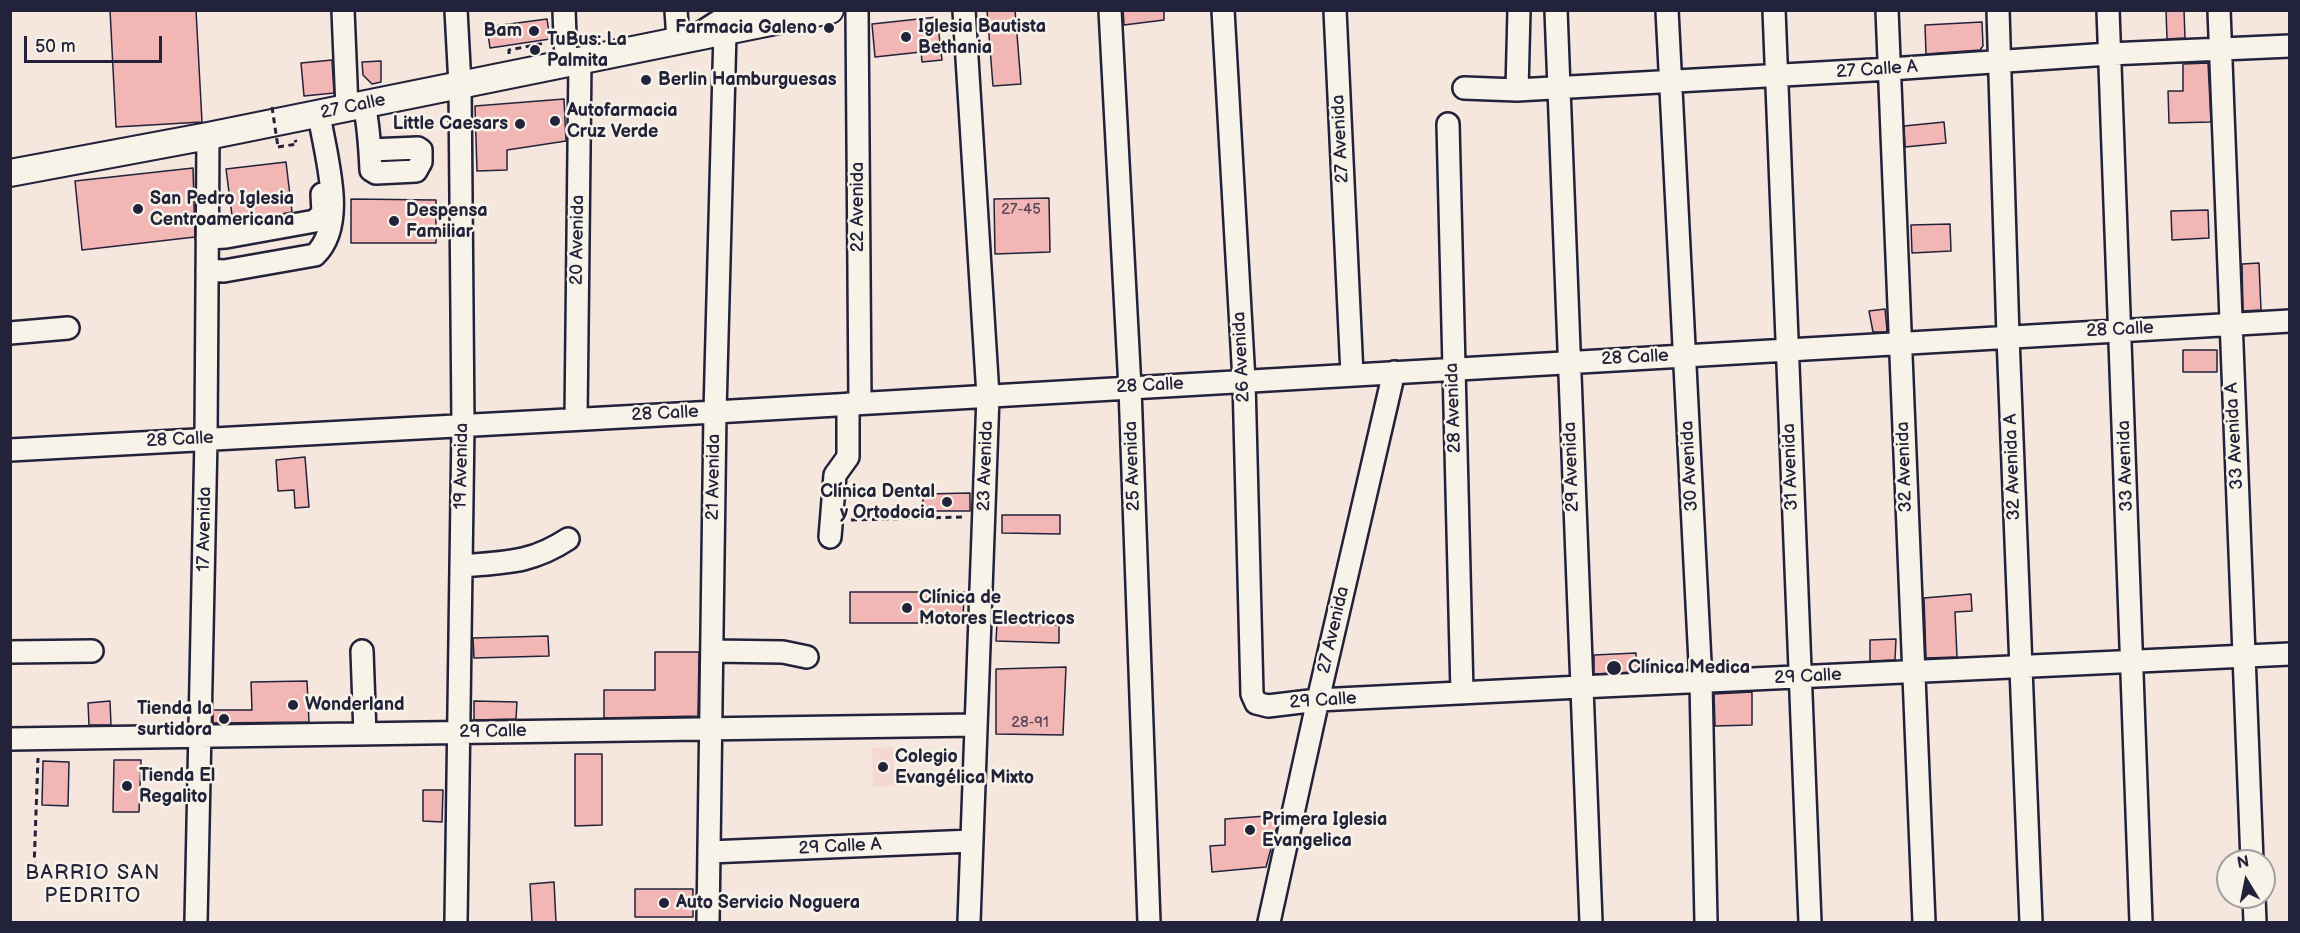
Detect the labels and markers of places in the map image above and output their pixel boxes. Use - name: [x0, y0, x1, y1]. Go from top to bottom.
- place label: Iglesia Bautista Bethania: [918, 16, 1046, 58]
- place label: Farmacia Galeno: [675, 17, 817, 39]
- place label: Bam: [484, 20, 522, 42]
- marker: Farmacia Galeno: [822, 21, 836, 35]
- marker: Bam: [527, 24, 541, 38]
- place label: TuBus: La Palmita: [547, 29, 627, 72]
- marker: Iglesia Bautista Bethania: [899, 30, 913, 44]
- marker: TuBus: La Palmita: [528, 43, 542, 57]
- place label: Berlin Hamburguesas: [658, 69, 837, 91]
- marker: Berlin Hamburguesas: [639, 73, 653, 87]
- place label: Autofarmacia Cruz Verde: [567, 100, 678, 142]
- place label: Little Caesars: [393, 113, 508, 135]
- marker: Autofarmacia Cruz Verde: [548, 114, 562, 128]
- marker: Little Caesars: [513, 117, 527, 131]
- place label: San Pedro Iglesia Centroamericana: [150, 188, 294, 230]
- place label: Despensa Familiar: [406, 200, 488, 242]
- marker: San Pedro Iglesia Centroamericana: [131, 202, 145, 216]
- marker: Despensa Familiar: [387, 214, 401, 228]
- place label: Clínica Dental y Ortodocia: [820, 481, 935, 524]
- marker: Clínica Dental y Ortodocia: [940, 495, 954, 509]
- place label: Clínica de Motores Electricos: [919, 587, 1075, 630]
- marker: Clínica de Motores Electricos: [900, 601, 914, 615]
- place label: Clínica Medica: [1628, 657, 1750, 679]
- marker: Clínica Medica: [1605, 659, 1623, 677]
- place label: Wonderland: [305, 694, 404, 716]
- place label: Tienda la surtidora: [137, 698, 212, 740]
- marker: Wonderland: [286, 698, 300, 712]
- marker: Tienda la surtidora: [217, 712, 231, 726]
- place label: Colegio Evangélica Mixto: [895, 746, 1034, 789]
- marker: Colegio Evangélica Mixto: [876, 760, 890, 774]
- place label: Tienda El Regalito: [139, 765, 215, 808]
- marker: Tienda El Regalito: [120, 779, 134, 793]
- place label: Primera Iglesia Evangelica: [1262, 809, 1387, 852]
- marker: Primera Iglesia Evangelica: [1243, 823, 1257, 837]
- place label: Auto Servicio Noguera: [676, 892, 860, 914]
- marker: Auto Servicio Noguera: [657, 896, 671, 910]

